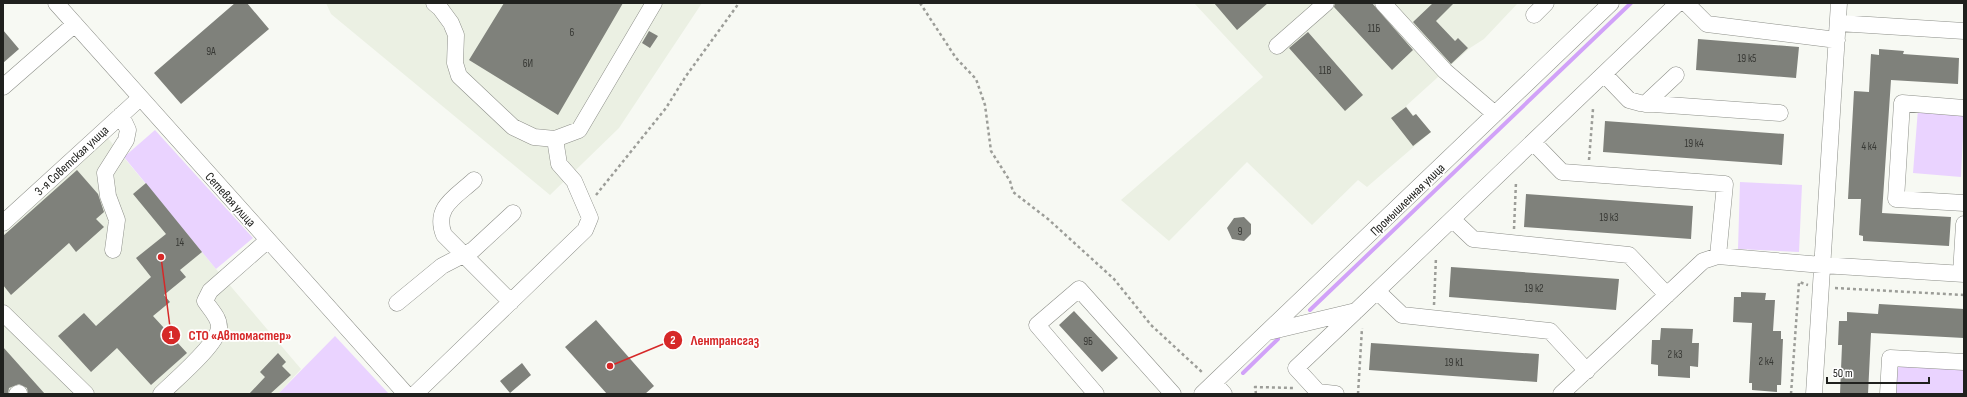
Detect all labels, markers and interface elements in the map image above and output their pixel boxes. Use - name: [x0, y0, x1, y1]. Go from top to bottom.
- house number: 11Б: [1368, 22, 1380, 35]
- house number: 6: [570, 26, 575, 39]
- house number: 9А: [206, 45, 216, 58]
- house number: 19 к5: [1737, 52, 1757, 65]
- house number: 6И: [523, 57, 533, 70]
- house number: 11В: [1319, 64, 1331, 77]
- street label: 3-я Советская улица: [31, 122, 112, 199]
- house number: 19 к4: [1684, 137, 1704, 150]
- house number: 4 к4: [1861, 140, 1877, 153]
- street label: Промышленная улица: [1367, 160, 1448, 239]
- street label: Сетевая улица: [202, 169, 259, 230]
- house number: 19 к3: [1599, 211, 1619, 224]
- house number: 9: [1238, 225, 1243, 238]
- house number: 14: [176, 236, 185, 249]
- house number: 19 к2: [1524, 282, 1544, 295]
- callout: СТО «Автомастер»: [161, 322, 300, 348]
- text: СТО «Автомастер»: [189, 327, 291, 344]
- callout: Лентрансгаз: [663, 327, 767, 353]
- text: 1: [169, 328, 174, 343]
- text: Лентрансгаз: [690, 332, 759, 349]
- text: 2: [670, 333, 676, 348]
- house number: 9Б: [1083, 335, 1093, 348]
- house number: 2 к3: [1667, 348, 1683, 361]
- house number: 2 к4: [1758, 355, 1774, 368]
- house number: 19 к1: [1445, 356, 1463, 369]
- scale bar: [1827, 359, 1929, 385]
- text: 50 m: [1833, 366, 1853, 381]

